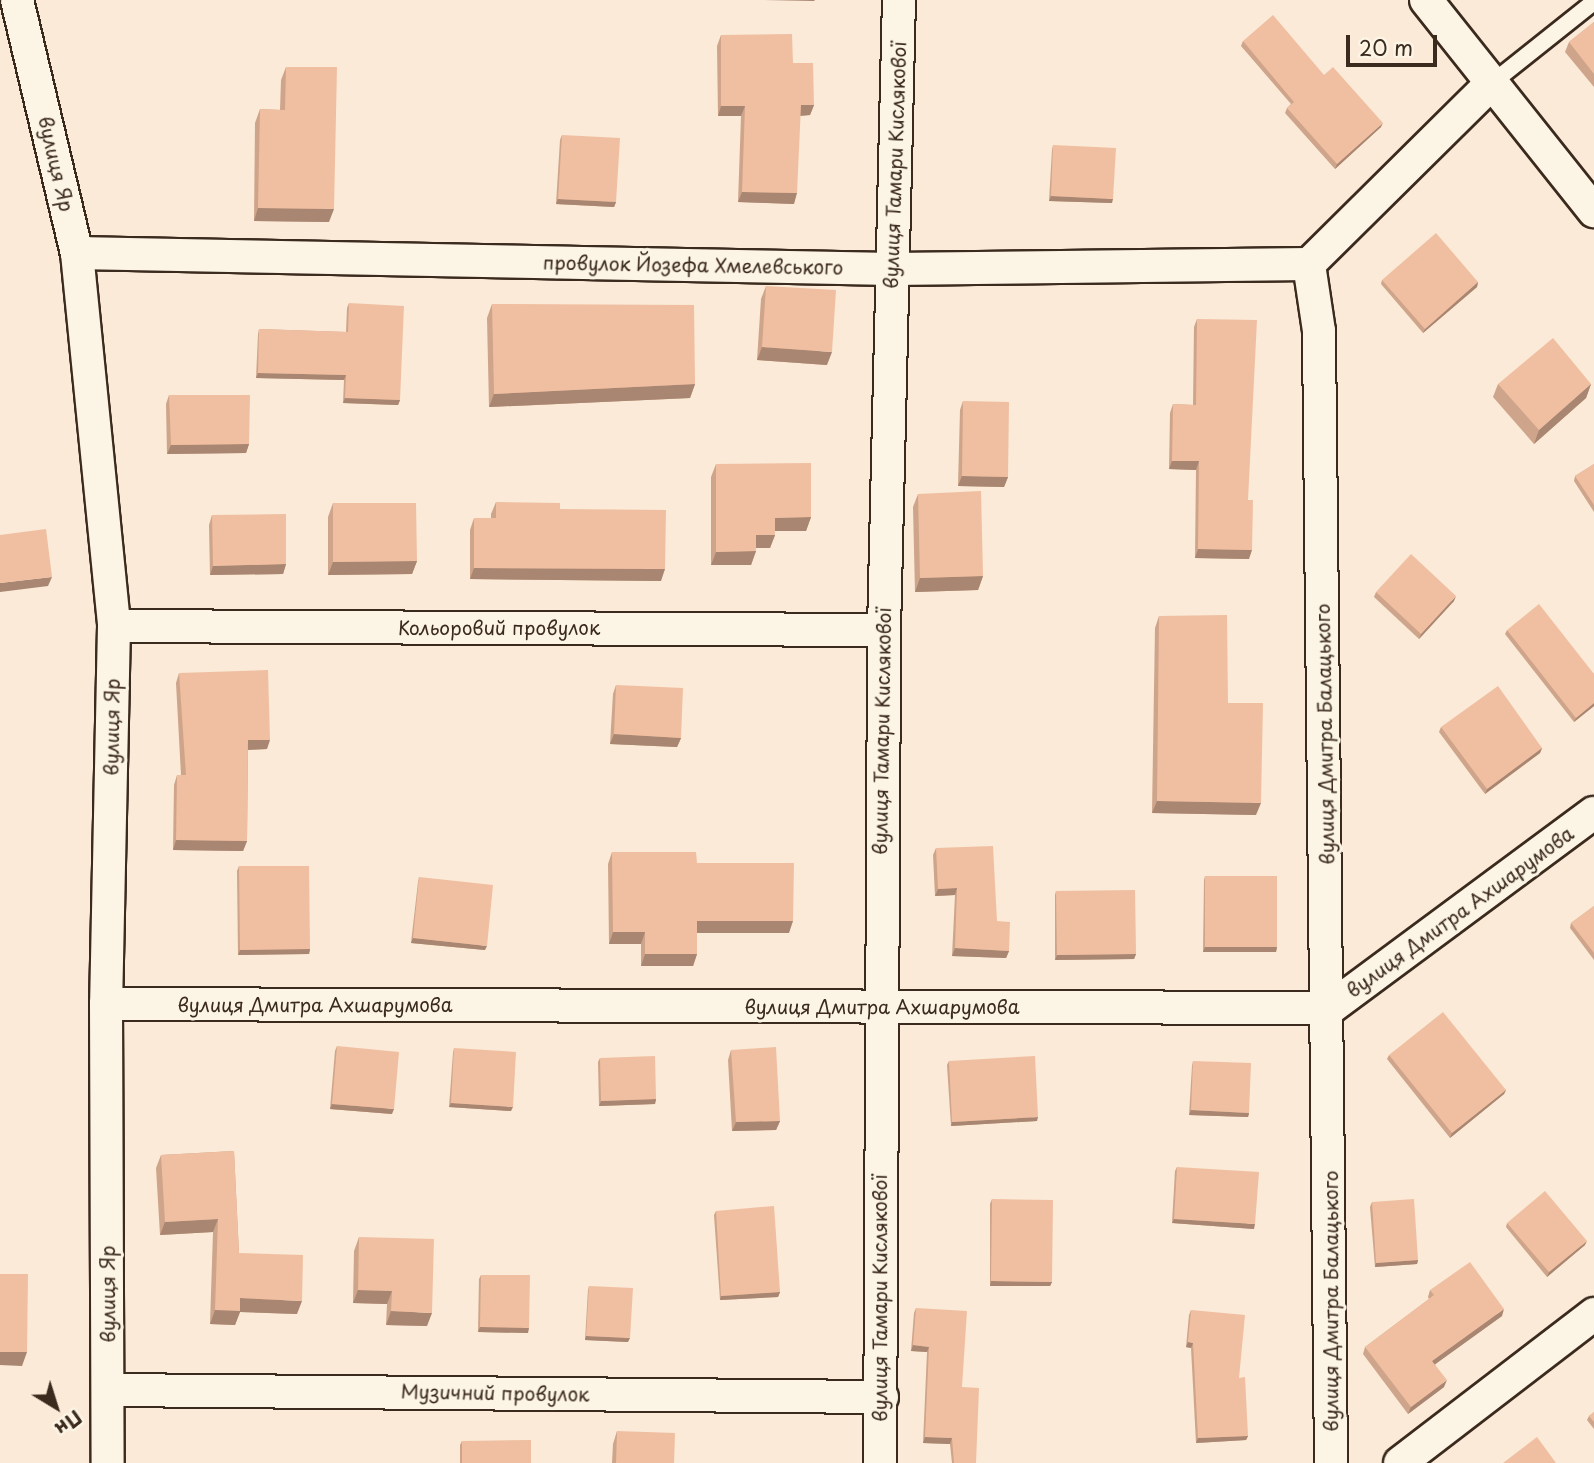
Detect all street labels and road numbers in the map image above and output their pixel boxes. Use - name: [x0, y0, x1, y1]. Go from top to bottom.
- street label: вулиця Тамари Кислякової: [879, 40, 911, 290]
- street label: вулиця Яр: [34, 114, 78, 214]
- street label: провулок Йозефа Хмелевського: [542, 251, 844, 279]
- street label: вулиця Дмитра Балацького: [1311, 603, 1339, 865]
- street label: вулиця Тамари Кислякової: [868, 606, 896, 856]
- street label: Кольоровий провулок: [398, 617, 600, 639]
- street label: вулиця Яр: [100, 678, 124, 776]
- street label: вулиця Дмитра Ахшарумова: [1342, 822, 1578, 1002]
- street label: вулиця Дмитра Ахшарумова: [177, 994, 453, 1016]
- street label: вулиця Дмитра Ахшарумова: [744, 996, 1020, 1018]
- street label: вулиця Дмитра Балацького: [1320, 1170, 1342, 1432]
- street label: вулиця Тамари Кислякової: [869, 1173, 891, 1423]
- street label: вулиця Яр: [97, 1245, 119, 1343]
- street label: Музичний провулок: [401, 1380, 589, 1406]

